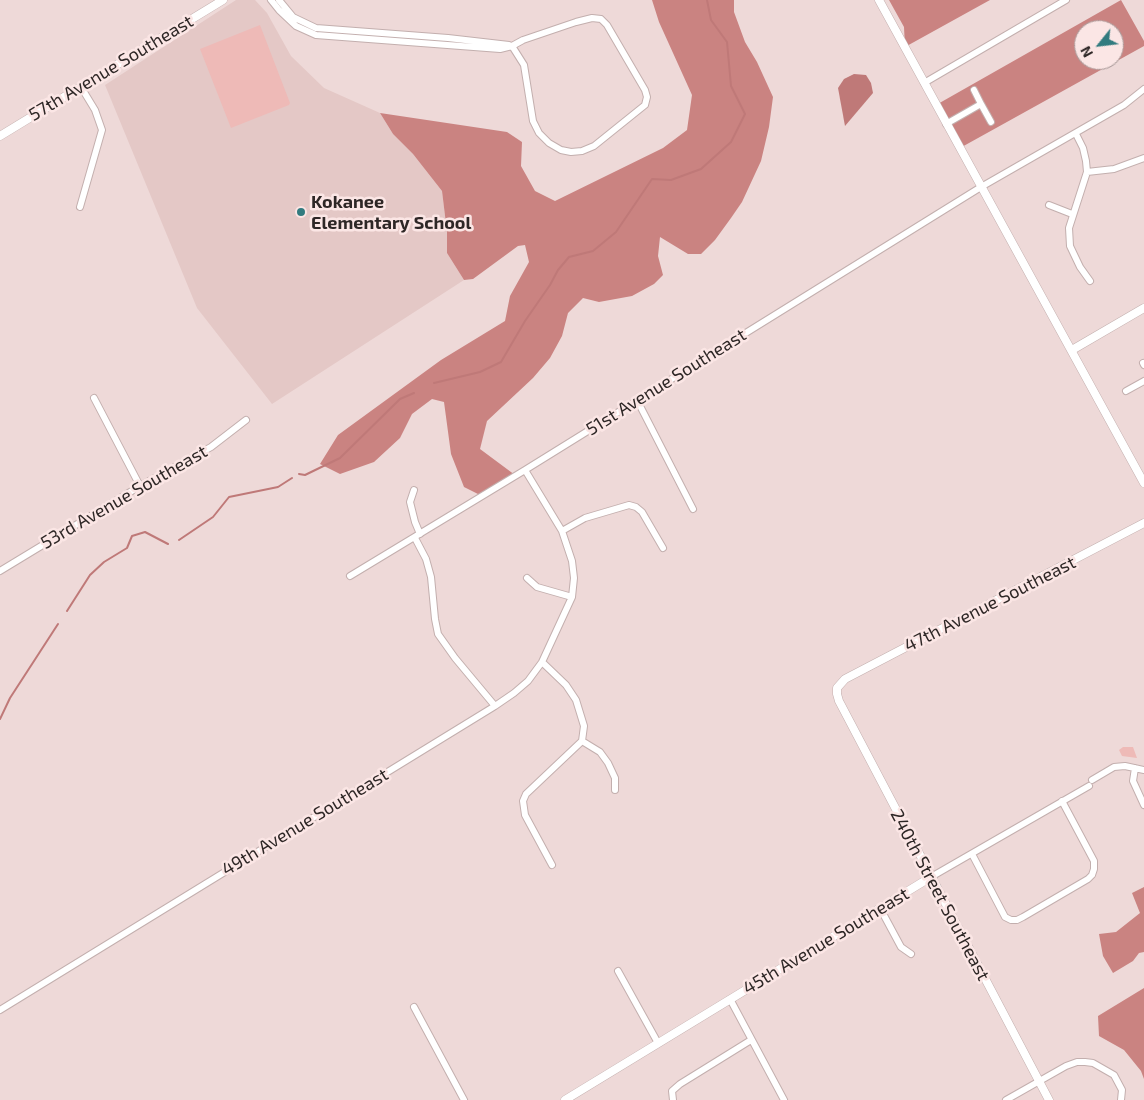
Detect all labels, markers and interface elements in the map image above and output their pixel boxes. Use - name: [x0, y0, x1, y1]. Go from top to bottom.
- street label: 57th Avenue Southeast: [25, 10, 197, 126]
- north arrow: [1074, 20, 1124, 70]
- text: N: [1076, 43, 1096, 61]
- place label: Kokanee Elementary School: [311, 191, 471, 233]
- marker: Kokanee Elementary School: [295, 206, 307, 218]
- street label: 51st Avenue Southeast: [582, 324, 750, 440]
- street label: 53rd Avenue Southeast: [37, 440, 211, 554]
- street label: 47th Avenue Southeast: [901, 551, 1079, 657]
- street label: 49th Avenue Southeast: [218, 764, 392, 880]
- street label: 240th Street Southeast: [886, 806, 994, 984]
- street label: 45th Avenue Southeast: [739, 883, 913, 999]

